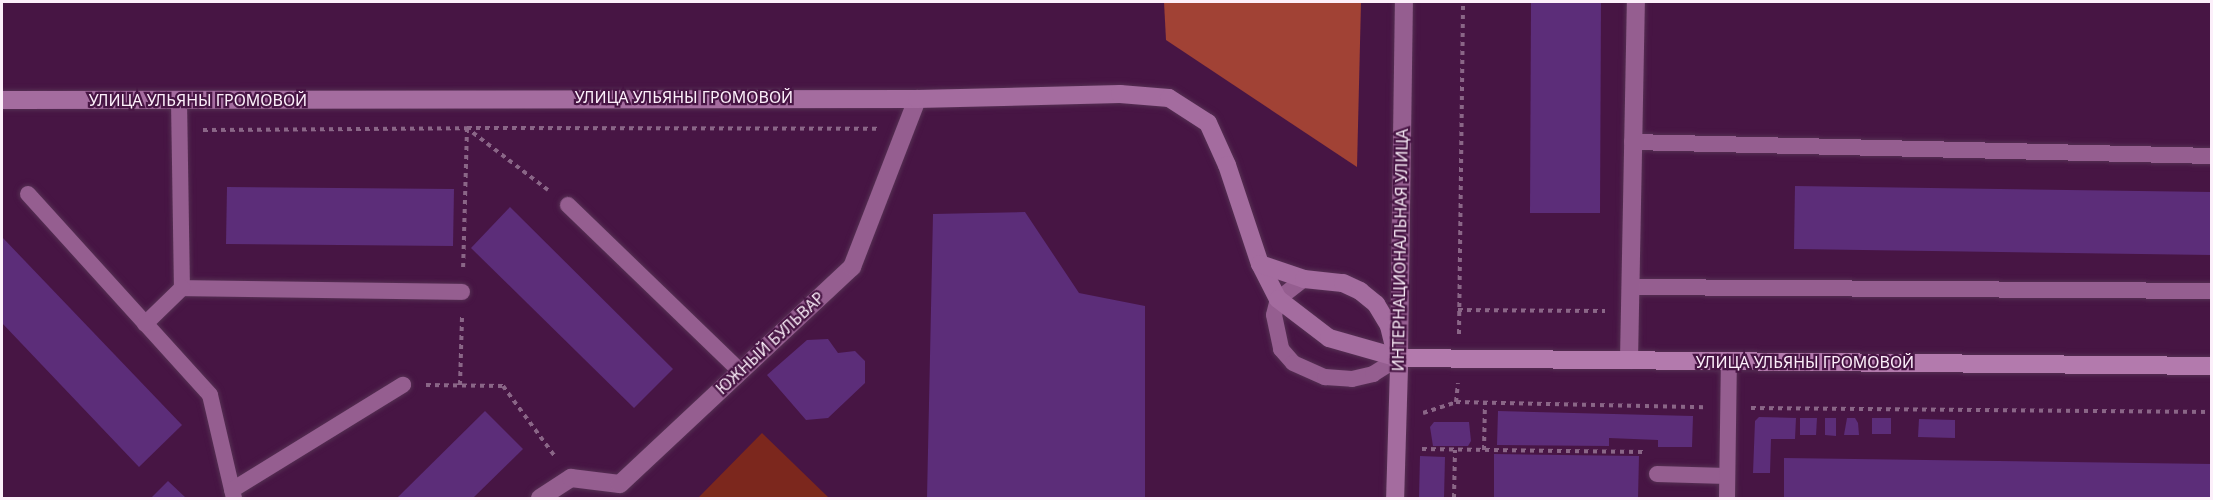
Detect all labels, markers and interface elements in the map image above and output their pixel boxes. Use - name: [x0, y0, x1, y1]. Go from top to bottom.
- street label: УЛИЦА УЛЬЯНЫ ГРОМОВОЙ: [575, 87, 793, 107]
- street label: УЛИЦА УЛЬЯНЫ ГРОМОВОЙ: [89, 90, 307, 110]
- street label: ИНТЕРНАЦИОНАЛЬНАЯ УЛИЦА: [1388, 128, 1412, 372]
- street label: ЮЖНЫЙ БУЛЬВАР: [712, 288, 828, 398]
- street label: УЛИЦА УЛЬЯНЫ ГРОМОВОЙ: [1696, 352, 1914, 372]

